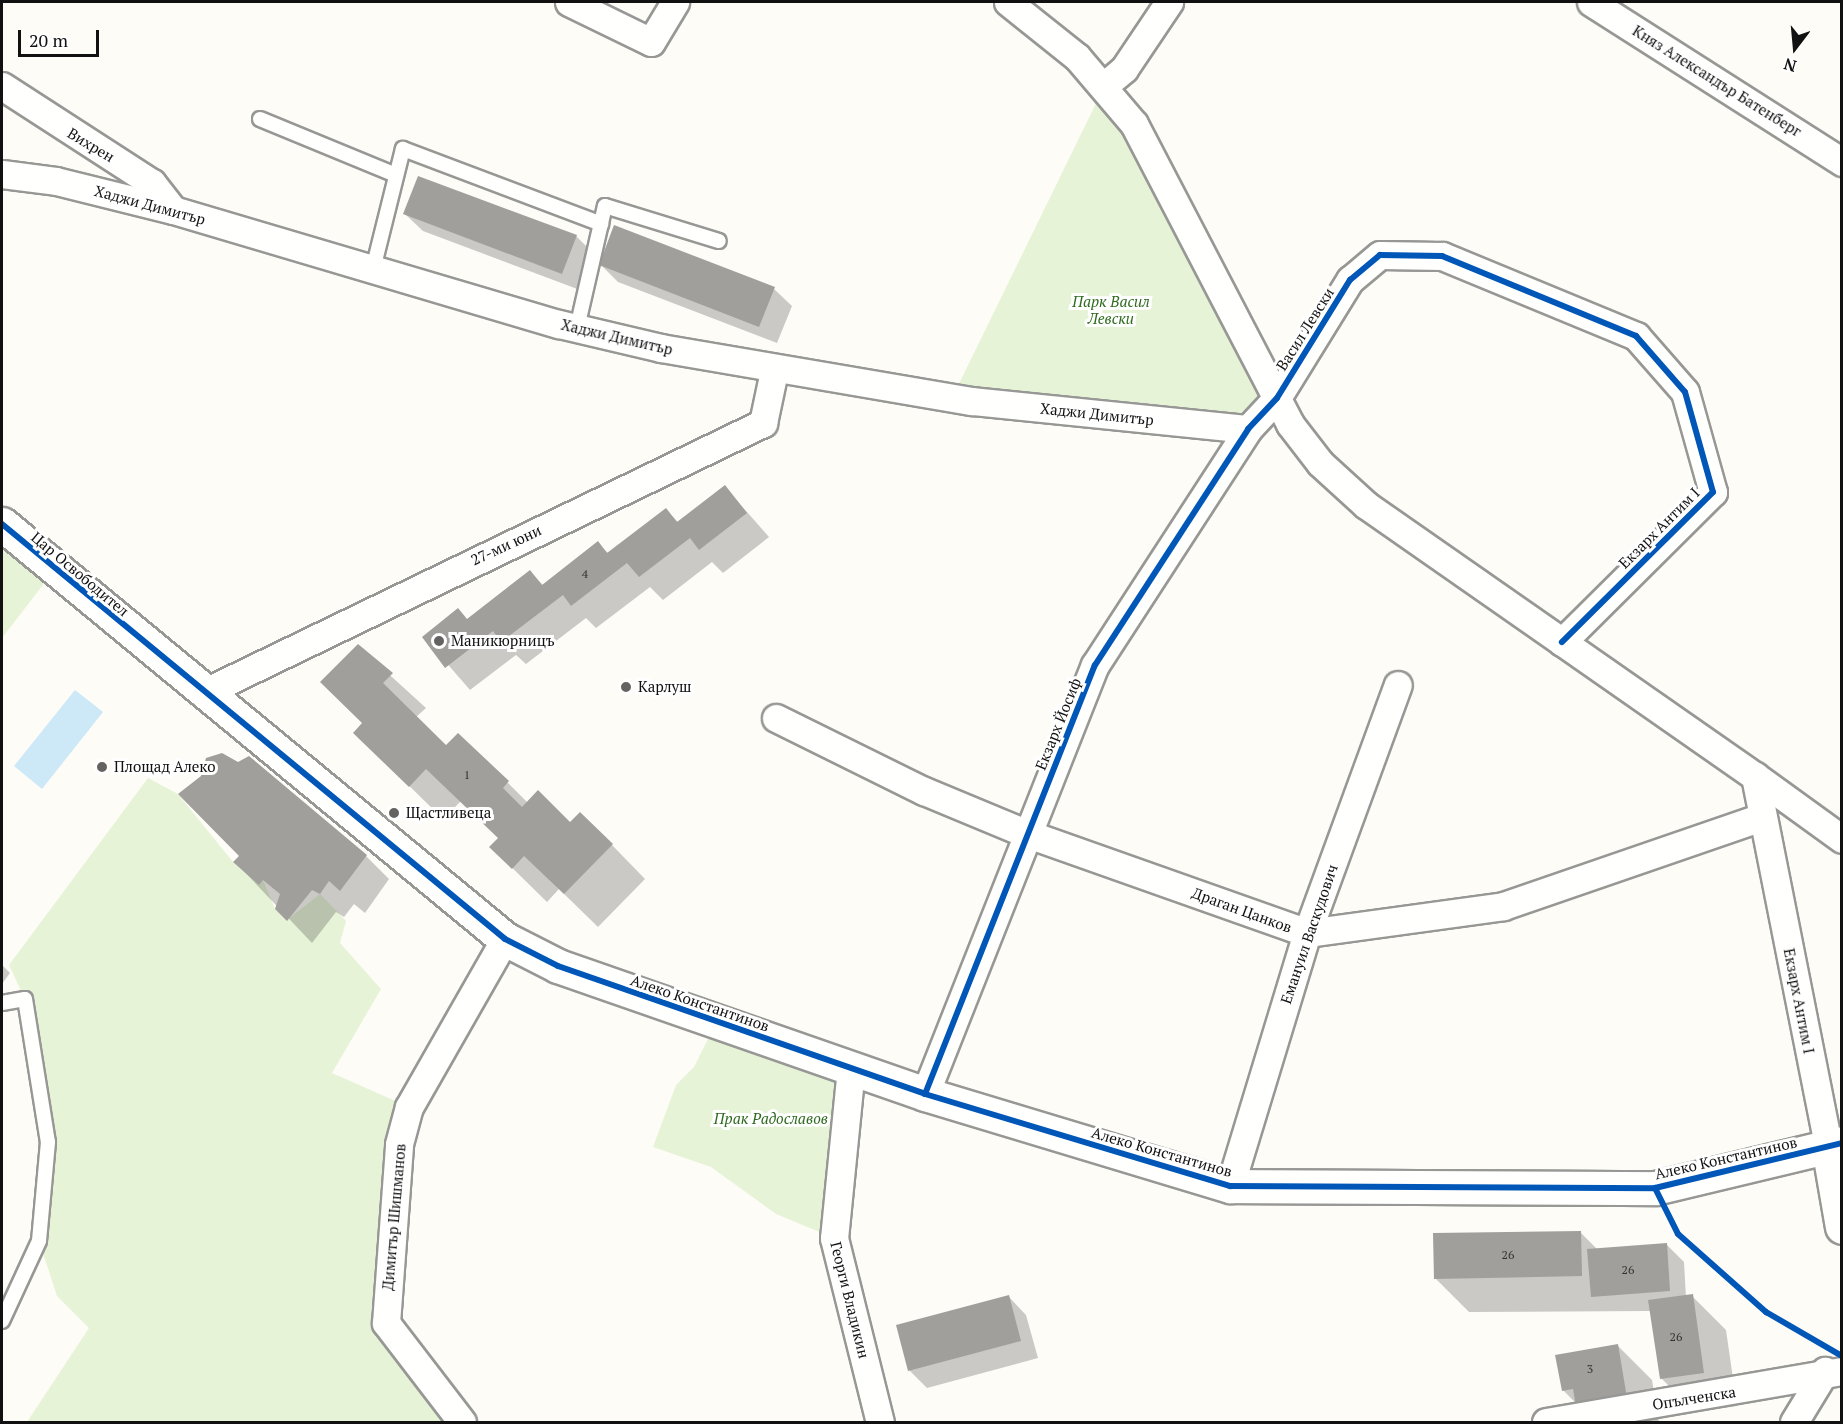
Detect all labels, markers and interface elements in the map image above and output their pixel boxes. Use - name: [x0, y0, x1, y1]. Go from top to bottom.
- scale bar: [21, 18, 102, 56]
- north arrow: [1765, 18, 1825, 78]
- street label: Княз Александър Батенберг: [1629, 21, 1805, 141]
- text: 20 m: [29, 28, 68, 52]
- text: N: [1781, 53, 1799, 78]
- street label: Вихрен: [64, 124, 118, 166]
- street label: Хаджи Димитър: [93, 182, 207, 228]
- street label: Васил Левски: [1272, 284, 1338, 374]
- park label: Парк Васил Левски: [1072, 292, 1150, 327]
- street label: Хаджи Димитър: [559, 315, 675, 359]
- street label: Хаджи Димитър: [1039, 399, 1155, 429]
- street label: Екзарх Антим I: [1615, 484, 1703, 572]
- street label: 27-ми юни: [468, 521, 544, 569]
- street label: Цар Освободител: [28, 528, 132, 620]
- house number: 4: [582, 567, 588, 581]
- place label: Маникюрницъ: [451, 632, 555, 650]
- marker: Маникюрницъ: [432, 634, 446, 648]
- street label: Екзарх Йосиф: [1031, 675, 1085, 773]
- place label: Карлуш: [638, 678, 692, 696]
- marker: Карлуш: [619, 680, 633, 694]
- place label: Площад Алеко: [114, 758, 216, 776]
- marker: Площад Алеко: [95, 760, 109, 774]
- house number: 1: [464, 768, 470, 782]
- place label: Щастливеца: [406, 804, 491, 822]
- marker: Щастливеца: [387, 806, 401, 820]
- street label: Емануил Васкудович: [1277, 862, 1341, 1006]
- street label: Драган Цанков: [1190, 884, 1294, 936]
- street label: Екзарх Антим I: [1780, 947, 1818, 1055]
- street label: Алеко Константинов: [628, 971, 772, 1035]
- park label: Прак Радославов: [714, 1110, 828, 1128]
- street label: Алеко Константинов: [1090, 1123, 1234, 1181]
- street label: Алеко Константинов: [1653, 1133, 1799, 1183]
- street label: Димитър Шишманов: [379, 1143, 409, 1291]
- street label: Георги Владикин: [827, 1240, 873, 1360]
- house number: 26: [1502, 1248, 1514, 1262]
- house number: 26: [1622, 1263, 1634, 1277]
- house number: 26: [1670, 1330, 1682, 1344]
- house number: 3: [1587, 1362, 1593, 1376]
- street label: Опълченска: [1651, 1383, 1737, 1413]

